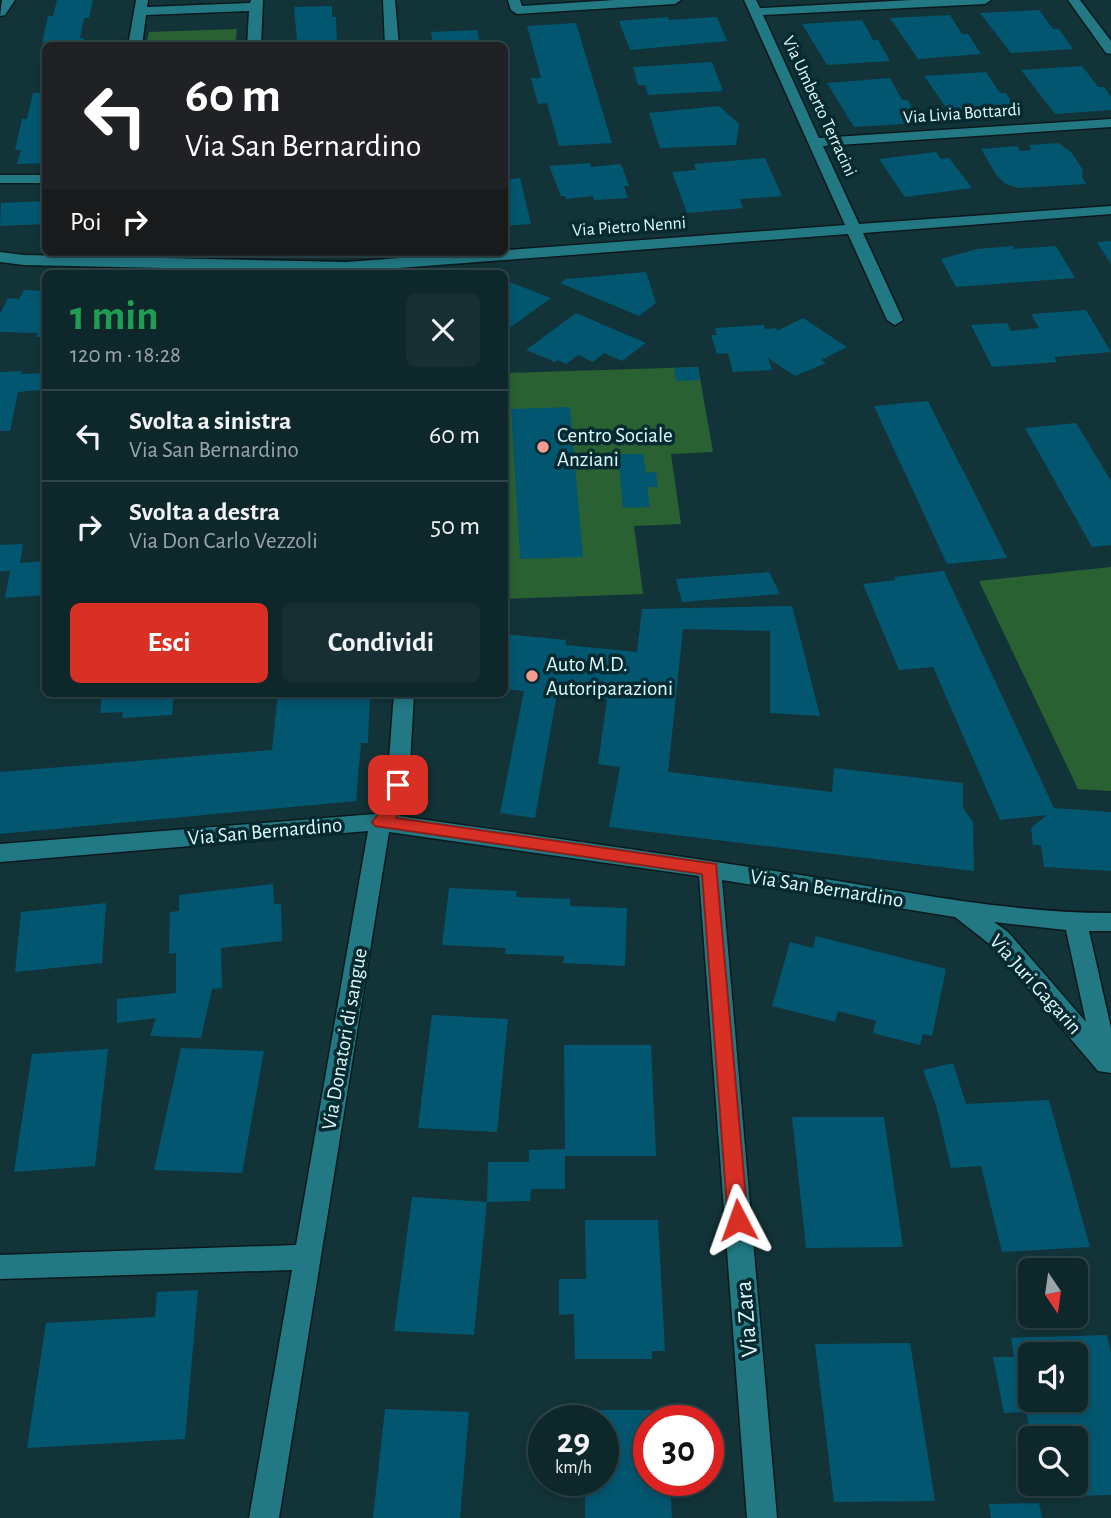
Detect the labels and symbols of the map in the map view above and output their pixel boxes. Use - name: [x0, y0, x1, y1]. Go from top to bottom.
- street label: Via Umberto Terracini: [779, 34, 859, 179]
- street label: Via Livia Bottardi: [902, 101, 1022, 127]
- street label: Via Pietro Nenni: [572, 214, 687, 240]
- place label: Centro Sociale Anziani: [557, 425, 673, 470]
- marker: Centro Sociale Anziani: [535, 439, 551, 455]
- place label: Auto M.D. Autoriparazioni: [546, 654, 673, 699]
- marker: Auto M.D. Autoriparazioni: [524, 668, 540, 684]
- pin: [368, 755, 428, 815]
- street label: Via San Bernardino: [187, 814, 343, 849]
- street label: Via San Bernardino: [749, 866, 905, 911]
- street label: Via Juri Gagarin: [986, 930, 1086, 1038]
- street label: Via Donatori di sangue: [318, 947, 371, 1132]
- position arrow: [701, 1183, 775, 1257]
- north arrow: [1018, 1258, 1088, 1328]
- street label: Via Zara: [732, 1280, 762, 1358]
- speed limit sign: 30: [633, 1405, 724, 1496]

